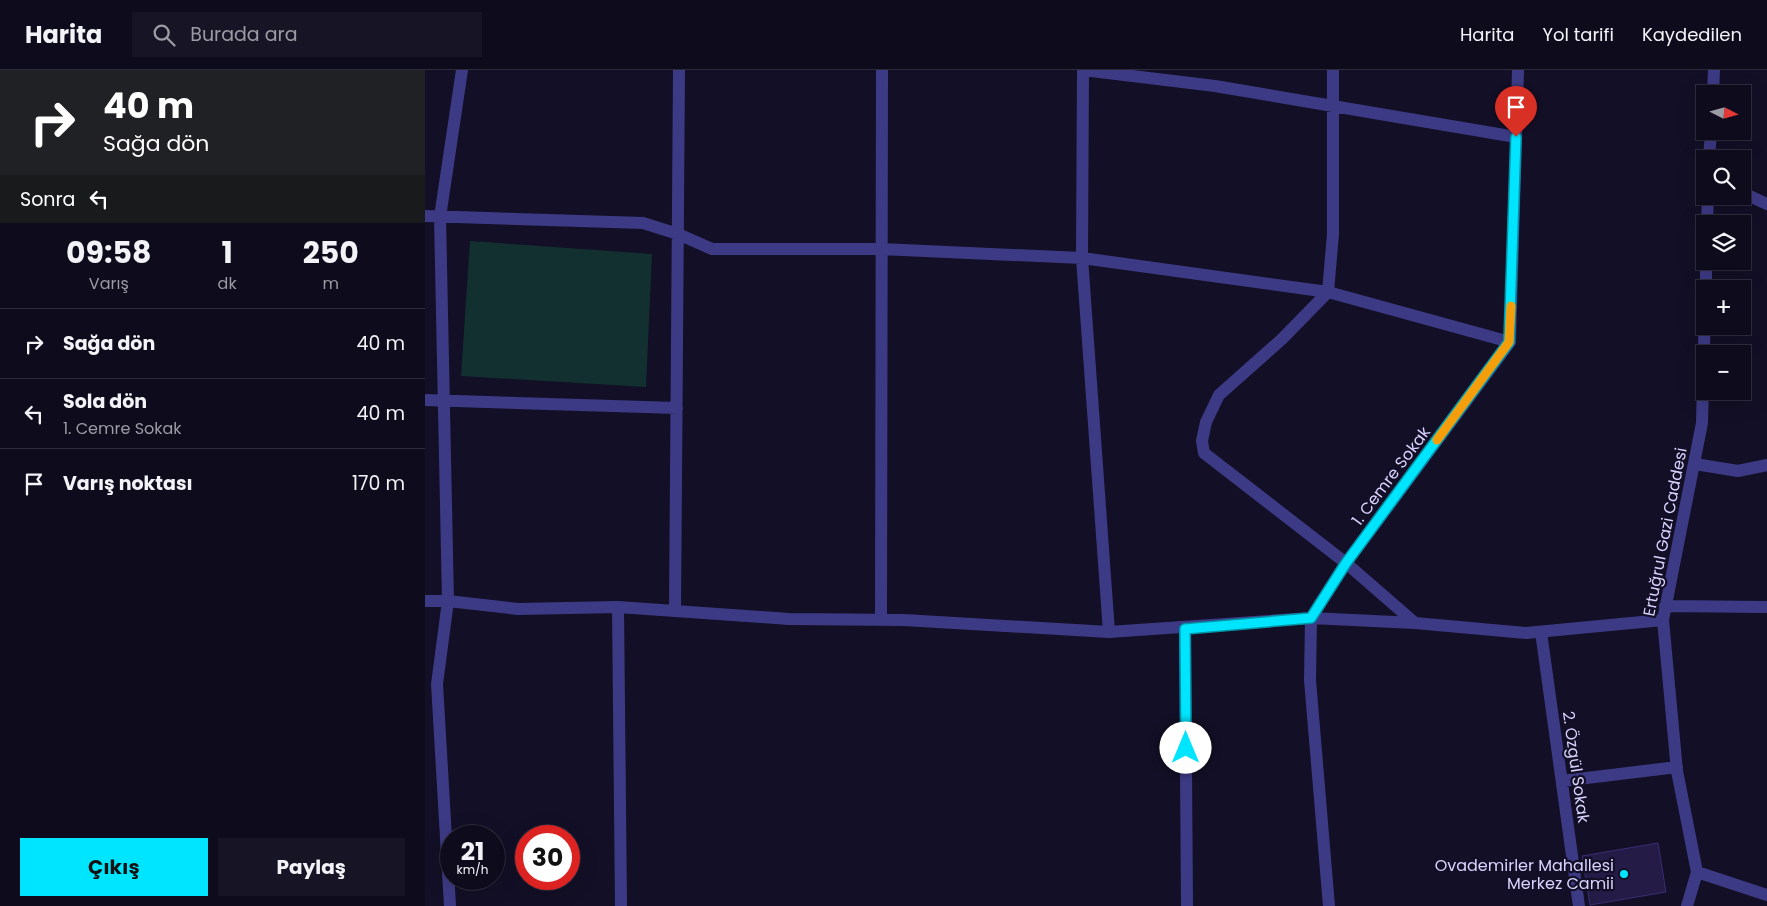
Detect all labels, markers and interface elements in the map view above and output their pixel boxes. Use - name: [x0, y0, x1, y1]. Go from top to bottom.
- search box: [132, 12, 482, 57]
- text: Harita: [25, 18, 102, 51]
- icon: search: [150, 21, 178, 49]
- text: Burada ara: [190, 21, 298, 48]
- text: Harita: [1460, 22, 1514, 47]
- text: Yol tarifi: [1542, 22, 1614, 47]
- text: Kaydedilen: [1642, 22, 1742, 47]
- text: 40 m: [103, 81, 194, 130]
- north arrow: [1696, 85, 1751, 140]
- map controls: [1696, 85, 1751, 400]
- pin: [1495, 86, 1537, 137]
- icon: right: [20, 90, 85, 155]
- icon: arrive: [1502, 93, 1530, 121]
- text: Sağa dön: [103, 128, 209, 159]
- button: search: [1696, 150, 1751, 205]
- icon: left: [85, 185, 113, 213]
- text: Sonra: [20, 186, 75, 213]
- button: layers: [1696, 215, 1751, 270]
- text: 09:58: [66, 231, 152, 274]
- text: 1: [222, 231, 233, 274]
- text: 250: [303, 231, 359, 274]
- text: Varış: [89, 272, 129, 295]
- text: dk: [218, 272, 237, 295]
- text: m: [323, 272, 339, 295]
- button: +: [1696, 280, 1751, 335]
- icon: right: [20, 330, 48, 358]
- text: Sağa dön: [63, 330, 155, 357]
- text: 40 m: [356, 330, 405, 357]
- button: −: [1696, 345, 1751, 400]
- text: Sola dön: [63, 388, 147, 415]
- icon: left: [20, 400, 48, 428]
- text: 40 m: [356, 400, 405, 427]
- text: 1. Cemre Sokak: [63, 417, 182, 440]
- street label: 1. Cemre Sokak: [1346, 421, 1436, 530]
- street label: Ertuğrul Gazi Caddesi: [1637, 446, 1693, 618]
- icon: arrive: [20, 470, 48, 498]
- text: Varış noktası: [63, 470, 193, 497]
- text: 170 m: [352, 470, 405, 497]
- street label: 2. Özgül Sokak: [1557, 710, 1595, 825]
- position arrow: [1159, 721, 1211, 773]
- speed limit sign: 30: [515, 825, 580, 890]
- text: 21: [461, 834, 484, 869]
- button: Çıkış: [20, 838, 208, 896]
- button: Paylaş: [218, 838, 405, 896]
- place label: Ovademirler Mahallesi Merkez Camii: [1435, 854, 1614, 895]
- text: km/h: [457, 861, 488, 878]
- marker: Ovademirler Mahallesi Merkez Camii: [1618, 868, 1630, 880]

